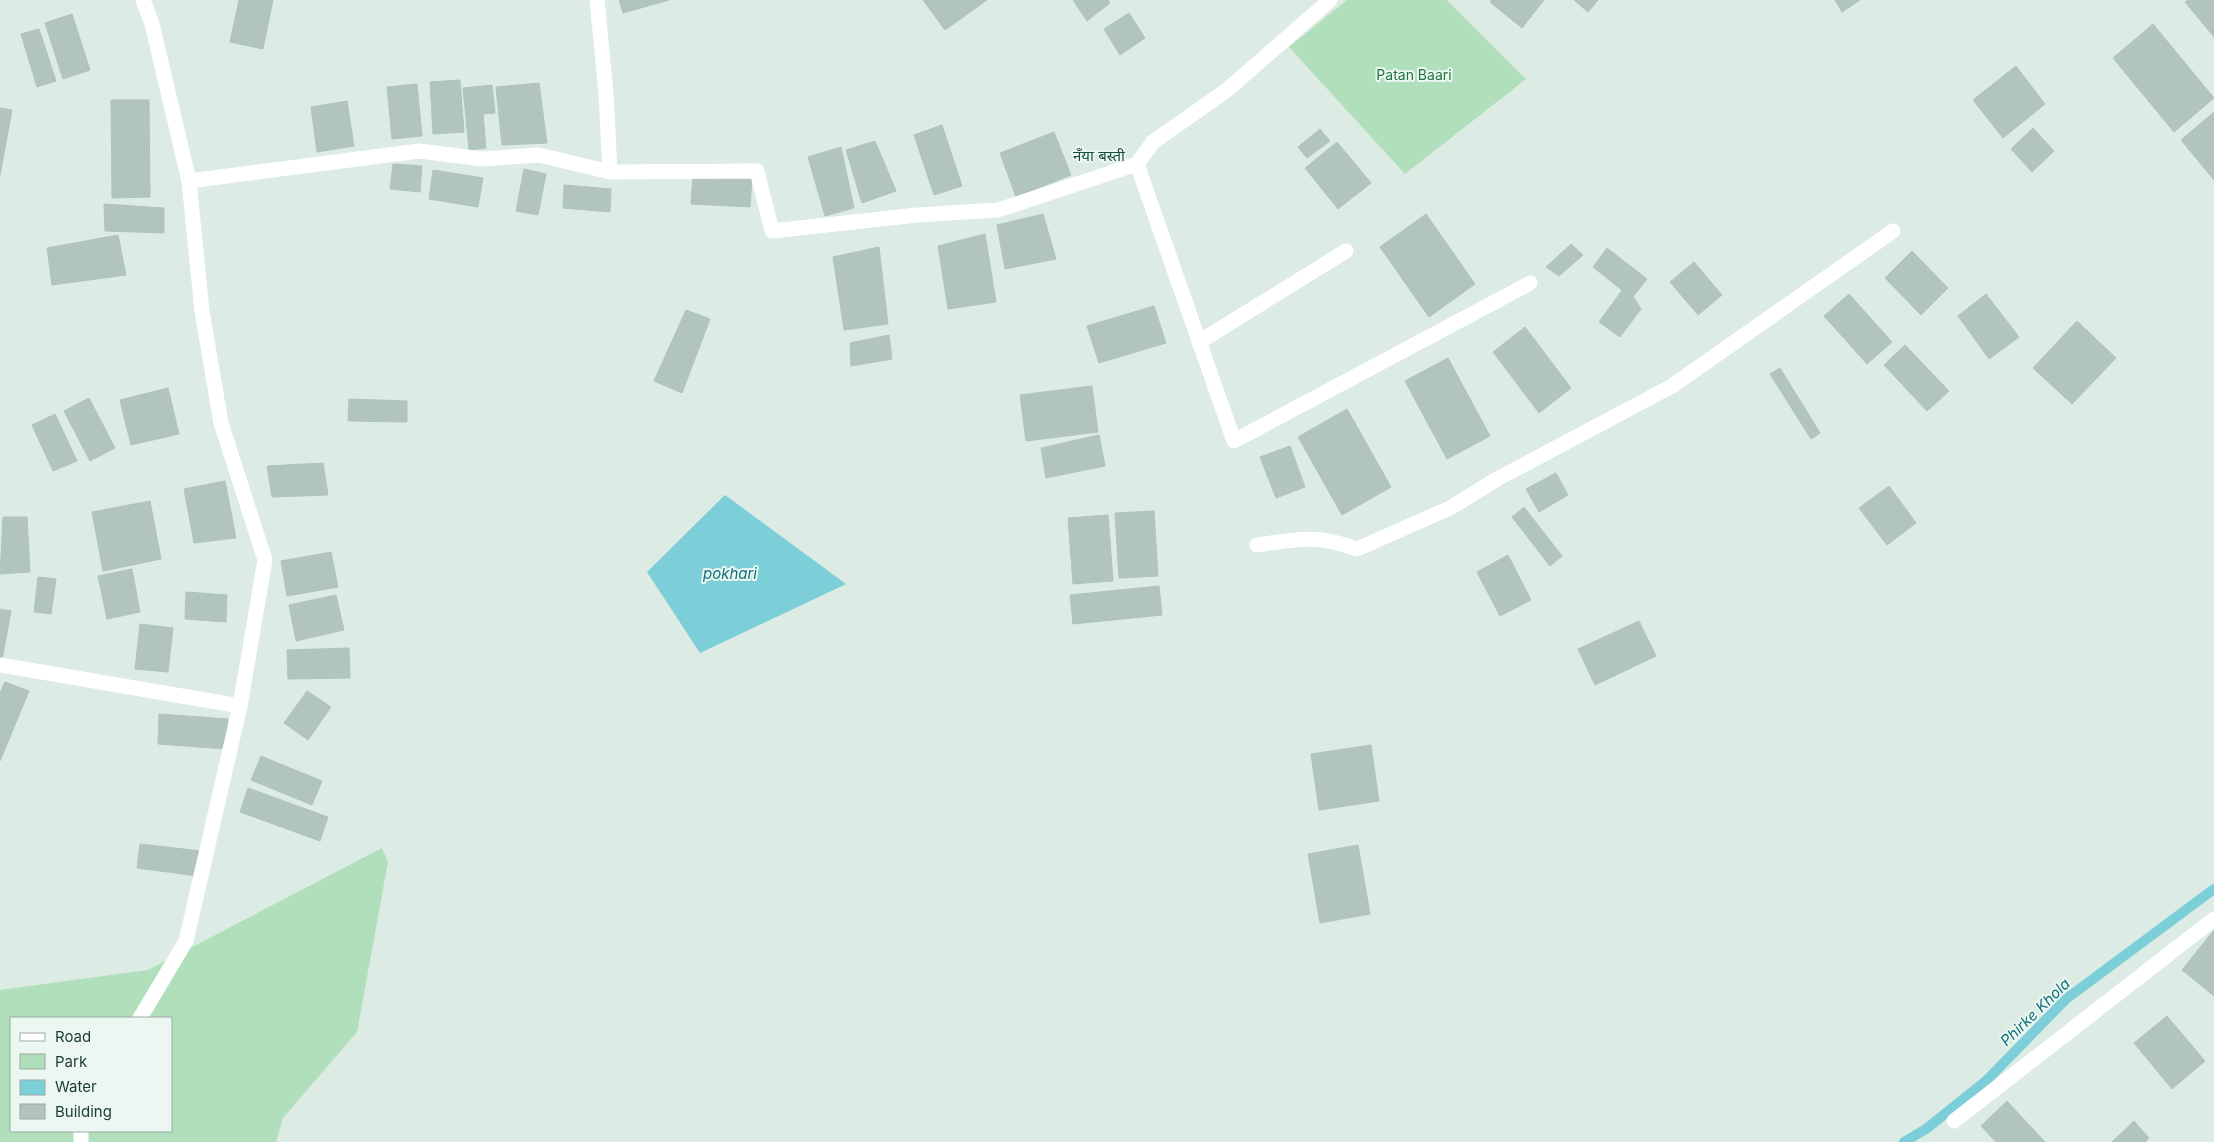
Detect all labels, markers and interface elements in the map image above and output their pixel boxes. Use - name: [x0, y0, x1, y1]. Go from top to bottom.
- park label: Patan Baari: [1376, 66, 1452, 83]
- district label: नँया बस्ती: [1073, 146, 1126, 165]
- water label: pokhari: [702, 564, 757, 583]
- water label: Phirke Khola: [1996, 974, 2074, 1050]
- legend: [10, 1017, 172, 1132]
- text: Road: [55, 1027, 91, 1046]
- text: Park: [55, 1052, 88, 1071]
- text: Water: [55, 1077, 97, 1096]
- text: Building: [55, 1102, 112, 1121]

